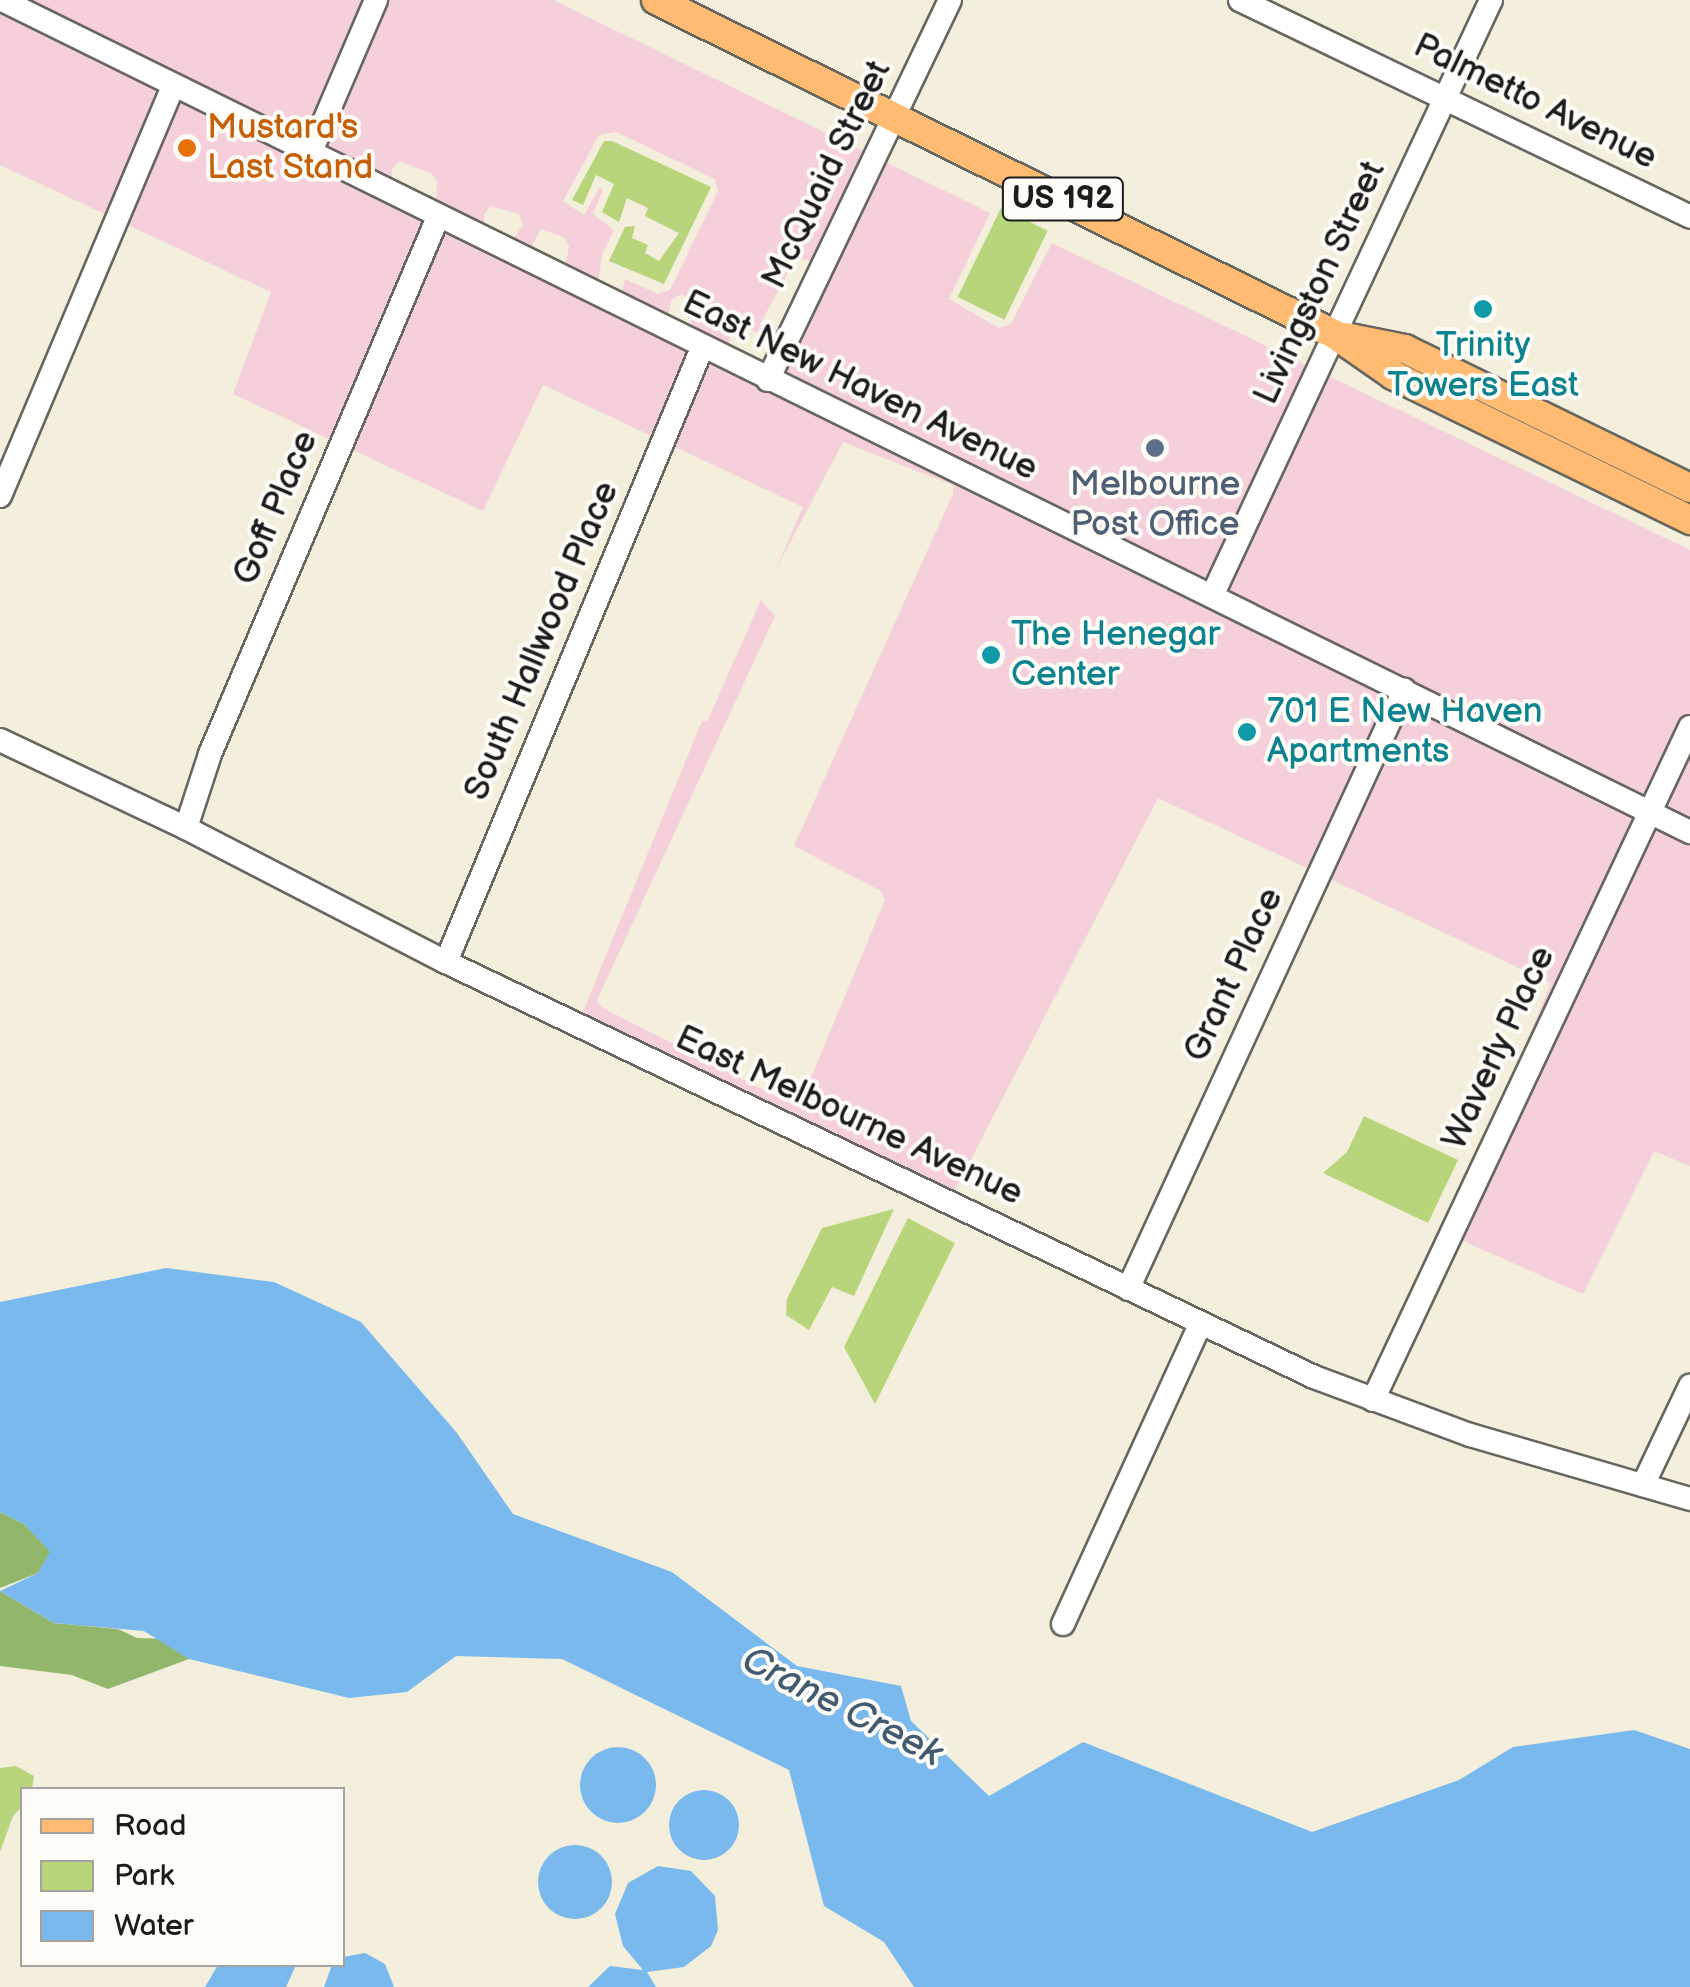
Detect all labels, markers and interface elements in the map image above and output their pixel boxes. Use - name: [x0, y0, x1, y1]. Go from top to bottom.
- street label: Palmetto Avenue: [1407, 25, 1663, 179]
- street label: McQuaid Street: [754, 54, 900, 296]
- place label: Mustard's Last Stand: [207, 107, 374, 189]
- marker: Mustard's Last Stand: [176, 137, 198, 159]
- street label: Livingston Street: [1245, 154, 1395, 412]
- road number: US 192: [1000, 172, 1126, 226]
- street label: East New Haven Avenue: [676, 282, 1044, 490]
- marker: Trinity Towers East: [1472, 298, 1494, 320]
- place label: Trinity Towers East: [1387, 325, 1579, 407]
- street label: Goff Place: [225, 425, 327, 591]
- marker: Melbourne Post Office: [1144, 437, 1166, 459]
- place label: Melbourne Post Office: [1070, 464, 1240, 546]
- street label: South Hallwood Place: [456, 475, 628, 807]
- place label: The Henegar Center: [1011, 614, 1220, 696]
- marker: The Henegar Center: [980, 644, 1002, 666]
- place label: 701 E New Haven Apartments: [1267, 691, 1543, 773]
- marker: 701 E New Haven Apartments: [1236, 721, 1258, 743]
- street label: Grant Place: [1176, 882, 1292, 1068]
- street label: Waverly Place: [1433, 939, 1565, 1157]
- street label: East Melbourne Avenue: [669, 1017, 1029, 1215]
- water label: Crane Creek: [734, 1637, 950, 1777]
- legend: [20, 1787, 345, 1967]
- text: Road: [114, 1808, 187, 1844]
- text: Park: [114, 1858, 174, 1894]
- text: Water: [114, 1908, 194, 1944]

